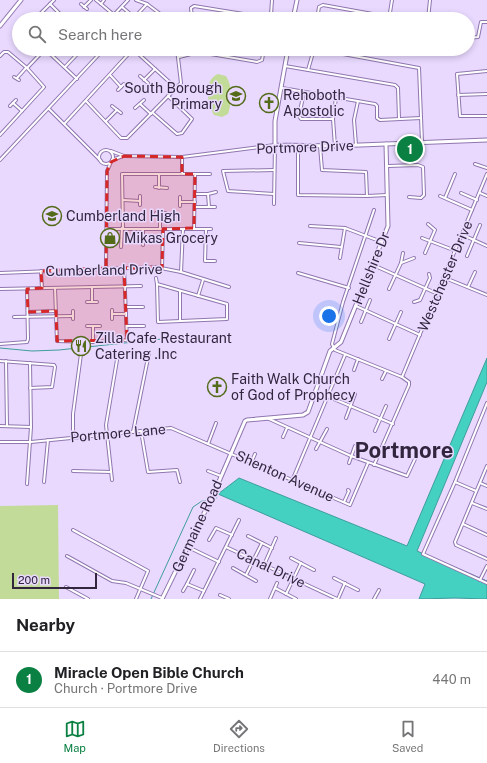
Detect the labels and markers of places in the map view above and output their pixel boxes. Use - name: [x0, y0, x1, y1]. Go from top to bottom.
- place label: South Borough Primary: [124, 80, 223, 112]
- school or university icon: South Borough Primary: [225, 85, 247, 107]
- place label: Rehoboth Apostolic: [283, 87, 346, 119]
- church icon: Rehoboth Apostolic: [258, 92, 280, 114]
- pin: 1: [397, 134, 423, 164]
- school or university icon: Cumberland High: [41, 205, 63, 227]
- place label: Cumberland High: [66, 208, 180, 224]
- shop icon: Mikas Grocery: [99, 227, 121, 249]
- place label: Mikas Grocery: [124, 230, 218, 246]
- place label: Zilla Cafe Restaurant Catering .Inc: [95, 330, 232, 362]
- restaurant icon: Zilla Cafe Restaurant Catering .Inc: [70, 335, 92, 357]
- place label: Faith Walk Church of God of Prophecy: [231, 371, 356, 403]
- church icon: Faith Walk Church of God of Prophecy: [206, 376, 228, 398]

